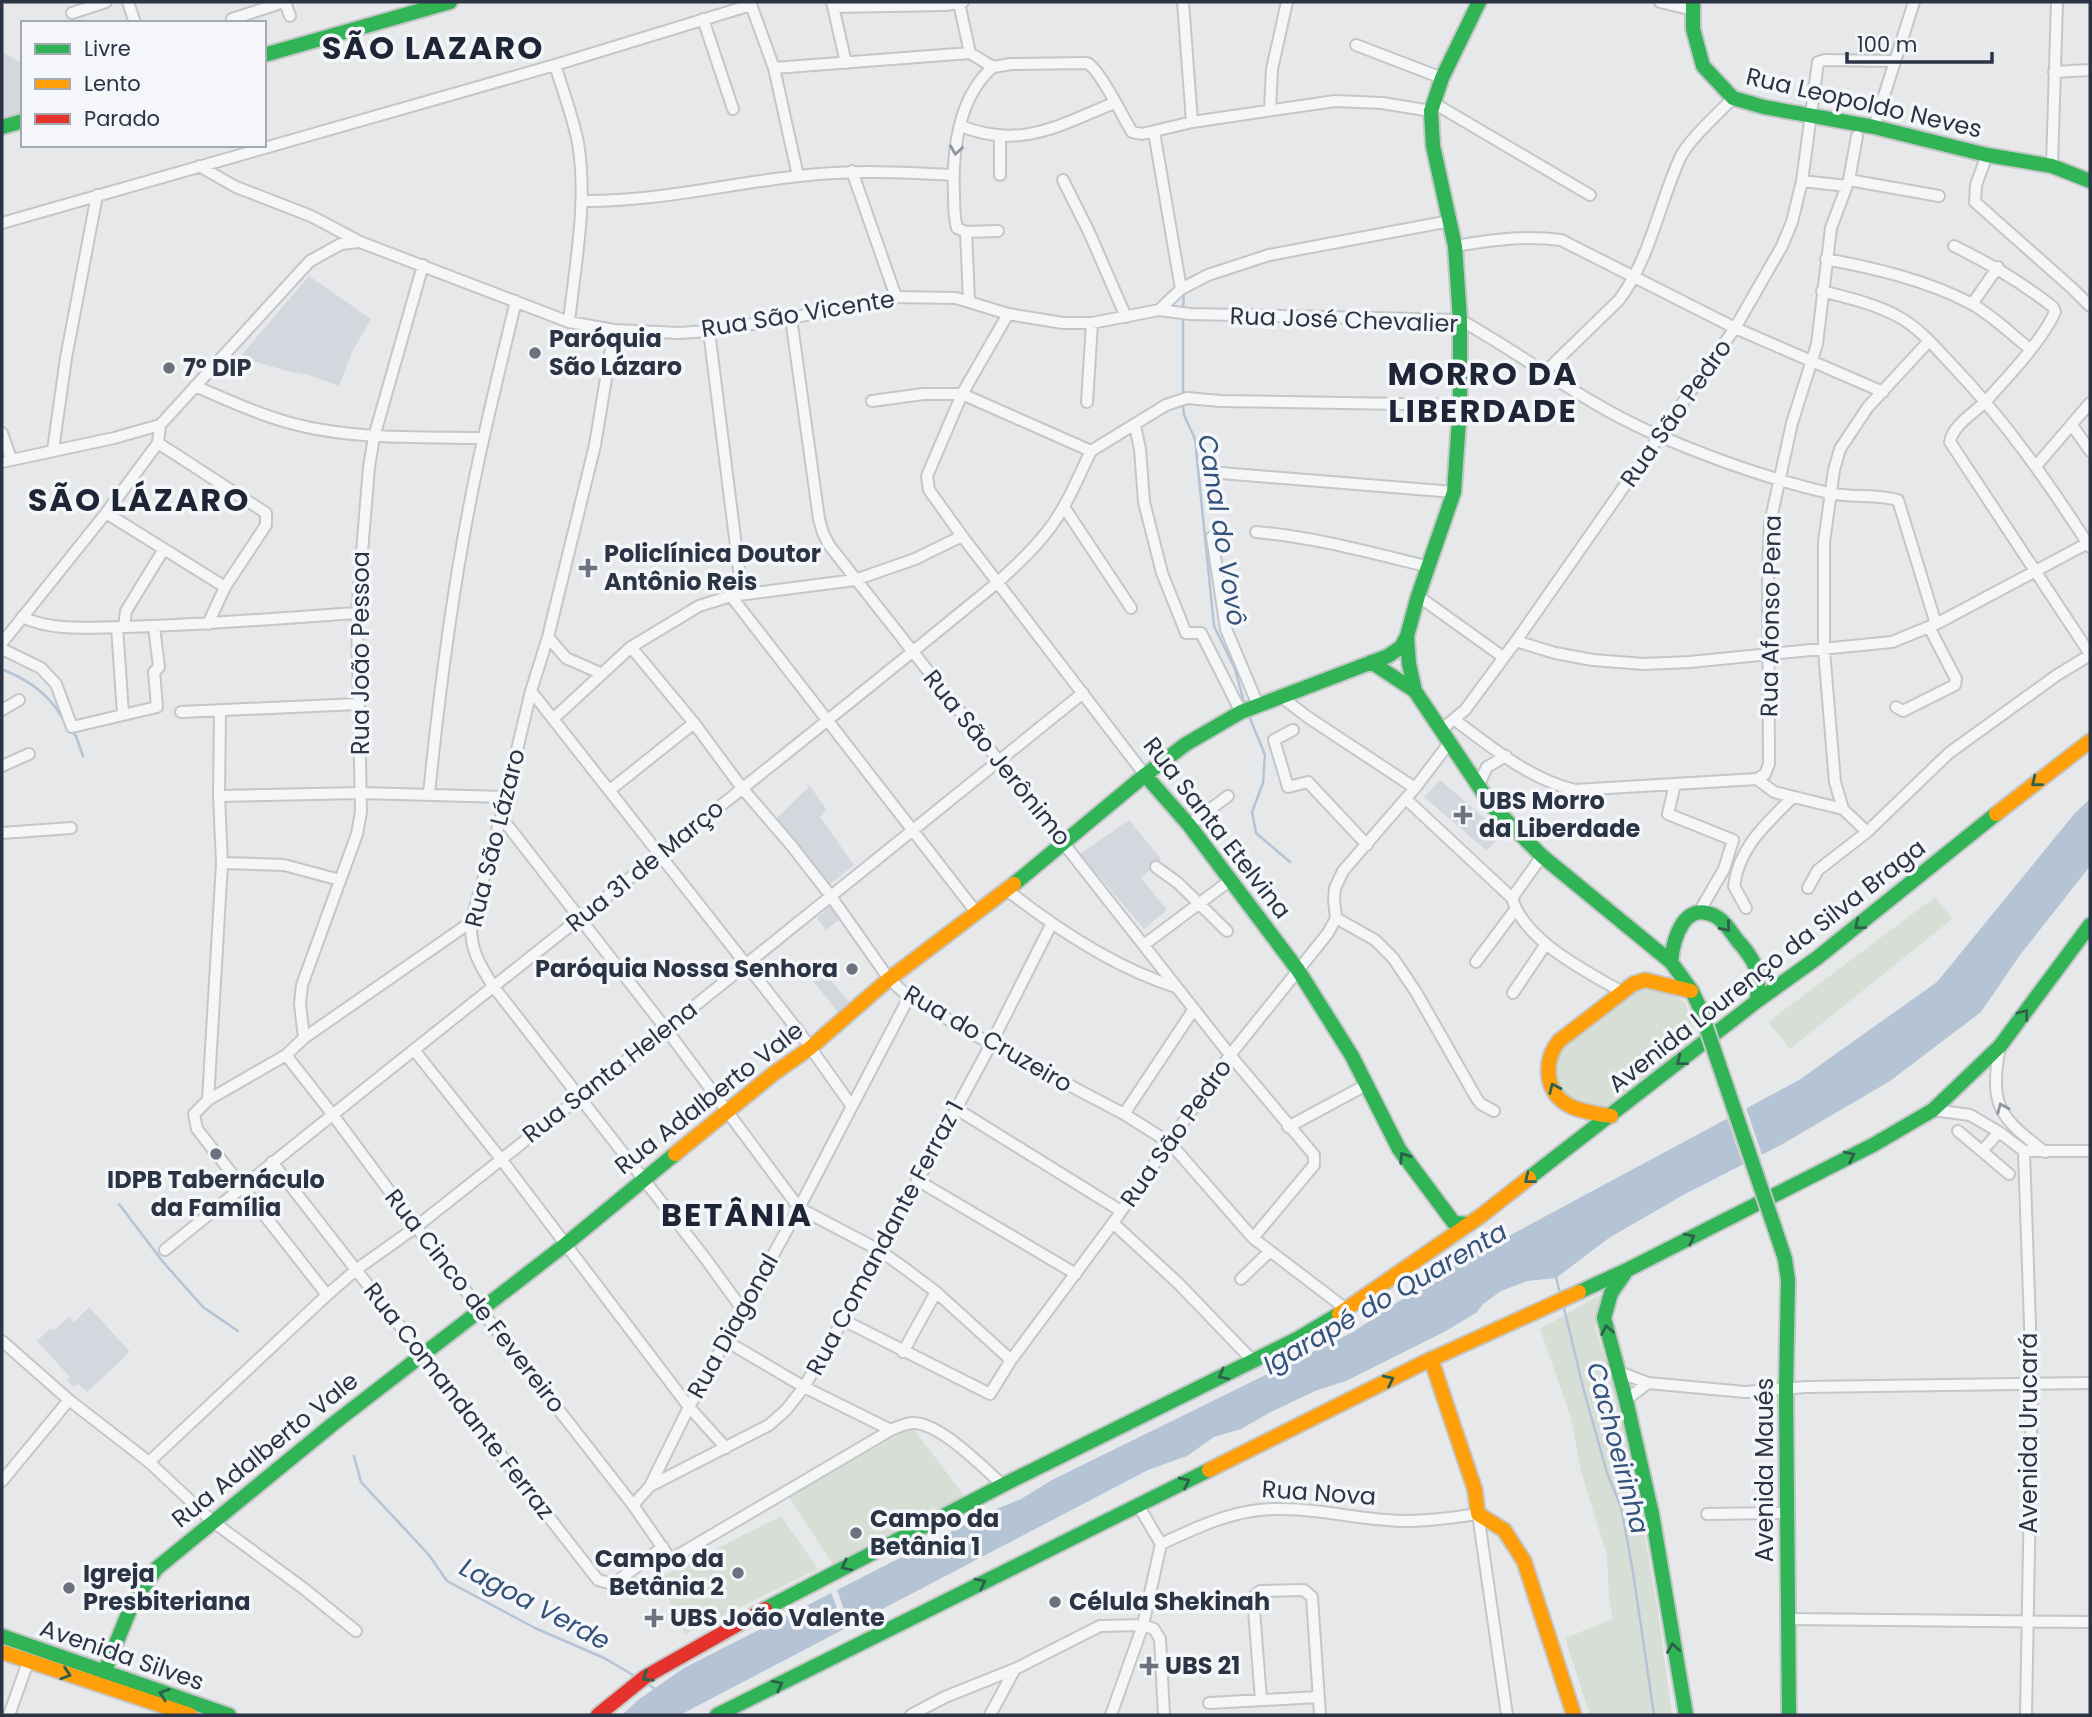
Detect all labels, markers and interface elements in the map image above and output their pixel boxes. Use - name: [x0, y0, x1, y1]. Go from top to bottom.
- legend: [21, 21, 266, 147]
- scale bar: [1847, 21, 1992, 65]
- district label: SÃO LAZARO: [322, 25, 544, 70]
- text: 100 m: [1857, 30, 1917, 59]
- text: Livre: [84, 34, 131, 63]
- street label: Rua Leopoldo Neves: [1743, 59, 1985, 146]
- text: Lento: [84, 69, 141, 98]
- text: Parado: [84, 104, 160, 133]
- one-way arrow: [949, 144, 964, 156]
- street label: Rua São Vicente: [699, 282, 897, 345]
- street label: Rua José Chevalier: [1229, 299, 1459, 340]
- place label: Paróquia São Lázaro: [549, 322, 682, 383]
- street label: Rua São Pedro: [1612, 332, 1739, 493]
- marker: Paróquia São Lázaro: [527, 345, 543, 361]
- place label: 7º DIP: [183, 351, 251, 384]
- district label: MORRO DA LIBERDADE: [1387, 351, 1579, 433]
- marker: 7º DIP: [161, 360, 177, 376]
- water label: Canal do Vovô: [1189, 432, 1255, 628]
- district label: SÃO LÁZARO: [28, 477, 250, 522]
- street label: Rua Afonso Pena: [1752, 515, 1789, 717]
- place label: Policlínica Doutor Antônio Reis: [604, 537, 821, 598]
- street label: Rua João Pessoa: [344, 551, 377, 755]
- marker: Policlínica Doutor Antônio Reis: [578, 558, 598, 578]
- street label: Rua São Jerônimo: [916, 663, 1079, 853]
- street label: Rua Santa Etelvina: [1136, 730, 1299, 925]
- street label: Rua São Lázaro: [456, 745, 533, 931]
- one-way arrow: [2031, 774, 2044, 786]
- place label: UBS Morro da Liberdade: [1479, 784, 1640, 845]
- street label: Rua 31 de Março: [559, 792, 730, 940]
- marker: UBS Morro da Liberdade: [1453, 805, 1473, 825]
- street label: Avenida Lourenço da Silva Braga: [1601, 831, 1932, 1100]
- one-way arrow: [1854, 916, 1866, 929]
- one-way arrow: [1718, 918, 1730, 931]
- place label: Paróquia Nossa Senhora: [535, 952, 838, 985]
- marker: Paróquia Nossa Senhora: [844, 961, 860, 977]
- street label: Rua do Cruzeiro: [898, 977, 1079, 1100]
- street label: Rua Santa Helena: [515, 993, 704, 1150]
- one-way arrow: [2015, 1009, 2028, 1022]
- street label: Rua Adalberto Vale: [608, 1014, 810, 1182]
- street label: Rua São Pedro: [1112, 1052, 1239, 1213]
- one-way arrow: [1677, 1052, 1689, 1065]
- one-way arrow: [1549, 1083, 1562, 1096]
- street label: Rua Comandante Ferraz 1: [798, 1095, 971, 1381]
- one-way arrow: [1996, 1103, 2010, 1115]
- marker: IDPB Tabernáculo da Família: [208, 1146, 224, 1162]
- one-way arrow: [1400, 1151, 1413, 1164]
- one-way arrow: [1843, 1151, 1855, 1165]
- place label: IDPB Tabernáculo da Família: [107, 1163, 325, 1224]
- one-way arrow: [1524, 1170, 1536, 1183]
- street label: Rua Cinco de Fevereiro: [378, 1182, 573, 1419]
- district label: BETÂNIA: [661, 1192, 813, 1237]
- water label: Igarapé do Quarenta: [1256, 1213, 1514, 1383]
- one-way arrow: [1683, 1232, 1695, 1246]
- street label: Rua Diagonal: [679, 1247, 786, 1404]
- street label: Rua Comandante Ferraz: [356, 1275, 562, 1526]
- one-way arrow: [1600, 1324, 1615, 1336]
- street label: Avenida Urucará: [2012, 1332, 2045, 1534]
- water label: Cachoeirinha: [1578, 1358, 1658, 1538]
- street label: Rua Adalberto Vale: [165, 1364, 365, 1535]
- one-way arrow: [1218, 1367, 1230, 1381]
- one-way arrow: [1382, 1374, 1394, 1388]
- street label: Avenida Maués: [1748, 1378, 1781, 1562]
- street label: Rua Nova: [1261, 1472, 1377, 1513]
- one-way arrow: [1178, 1476, 1190, 1490]
- place label: Campo da Betânia 1: [870, 1502, 999, 1563]
- marker: Campo da Betânia 1: [848, 1525, 864, 1541]
- place label: Campo da Betânia 2: [595, 1542, 724, 1603]
- water label: Lagoa Verde: [454, 1549, 616, 1659]
- place label: Igreja Presbiteriana: [83, 1557, 250, 1618]
- one-way arrow: [840, 1558, 853, 1572]
- marker: Campo da Betânia 2: [730, 1565, 746, 1581]
- one-way arrow: [974, 1578, 986, 1592]
- marker: Igreja Presbiteriana: [61, 1580, 77, 1596]
- place label: Célula Shekinah: [1069, 1585, 1270, 1618]
- marker: Célula Shekinah: [1047, 1594, 1063, 1610]
- place label: UBS João Valente: [670, 1601, 885, 1634]
- marker: UBS João Valente: [644, 1608, 664, 1628]
- street label: Avenida Silves: [36, 1611, 209, 1698]
- one-way arrow: [1666, 1642, 1681, 1654]
- place label: UBS 21: [1165, 1649, 1240, 1682]
- marker: UBS 21: [1139, 1656, 1159, 1676]
- one-way arrow: [60, 1666, 72, 1681]
- one-way arrow: [642, 1668, 655, 1681]
- one-way arrow: [771, 1679, 783, 1693]
- one-way arrow: [159, 1688, 171, 1702]

